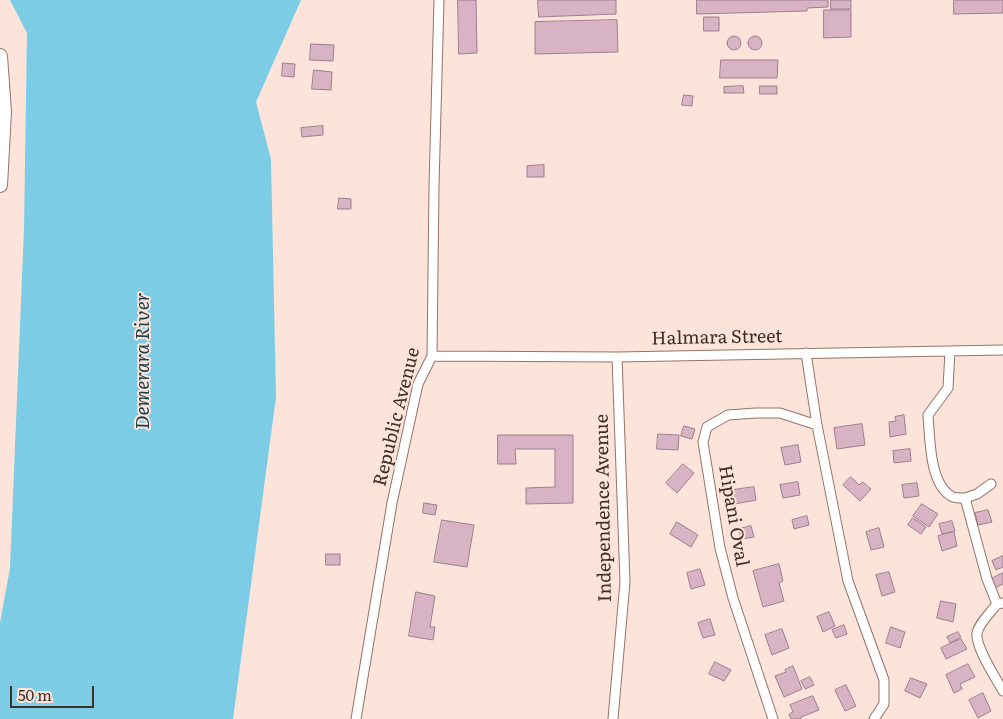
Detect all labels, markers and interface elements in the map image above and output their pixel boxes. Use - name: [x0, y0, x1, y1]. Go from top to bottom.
- water label: Demerara River: [132, 292, 154, 430]
- street label: Halmara Street: [651, 326, 783, 350]
- street label: Republic Avenue: [369, 345, 425, 489]
- street label: Independence Avenue: [592, 414, 616, 602]
- street label: Hipani Oval: [713, 463, 753, 569]
- scale bar: [12, 676, 96, 708]
- text: 50 m: [18, 683, 52, 706]

